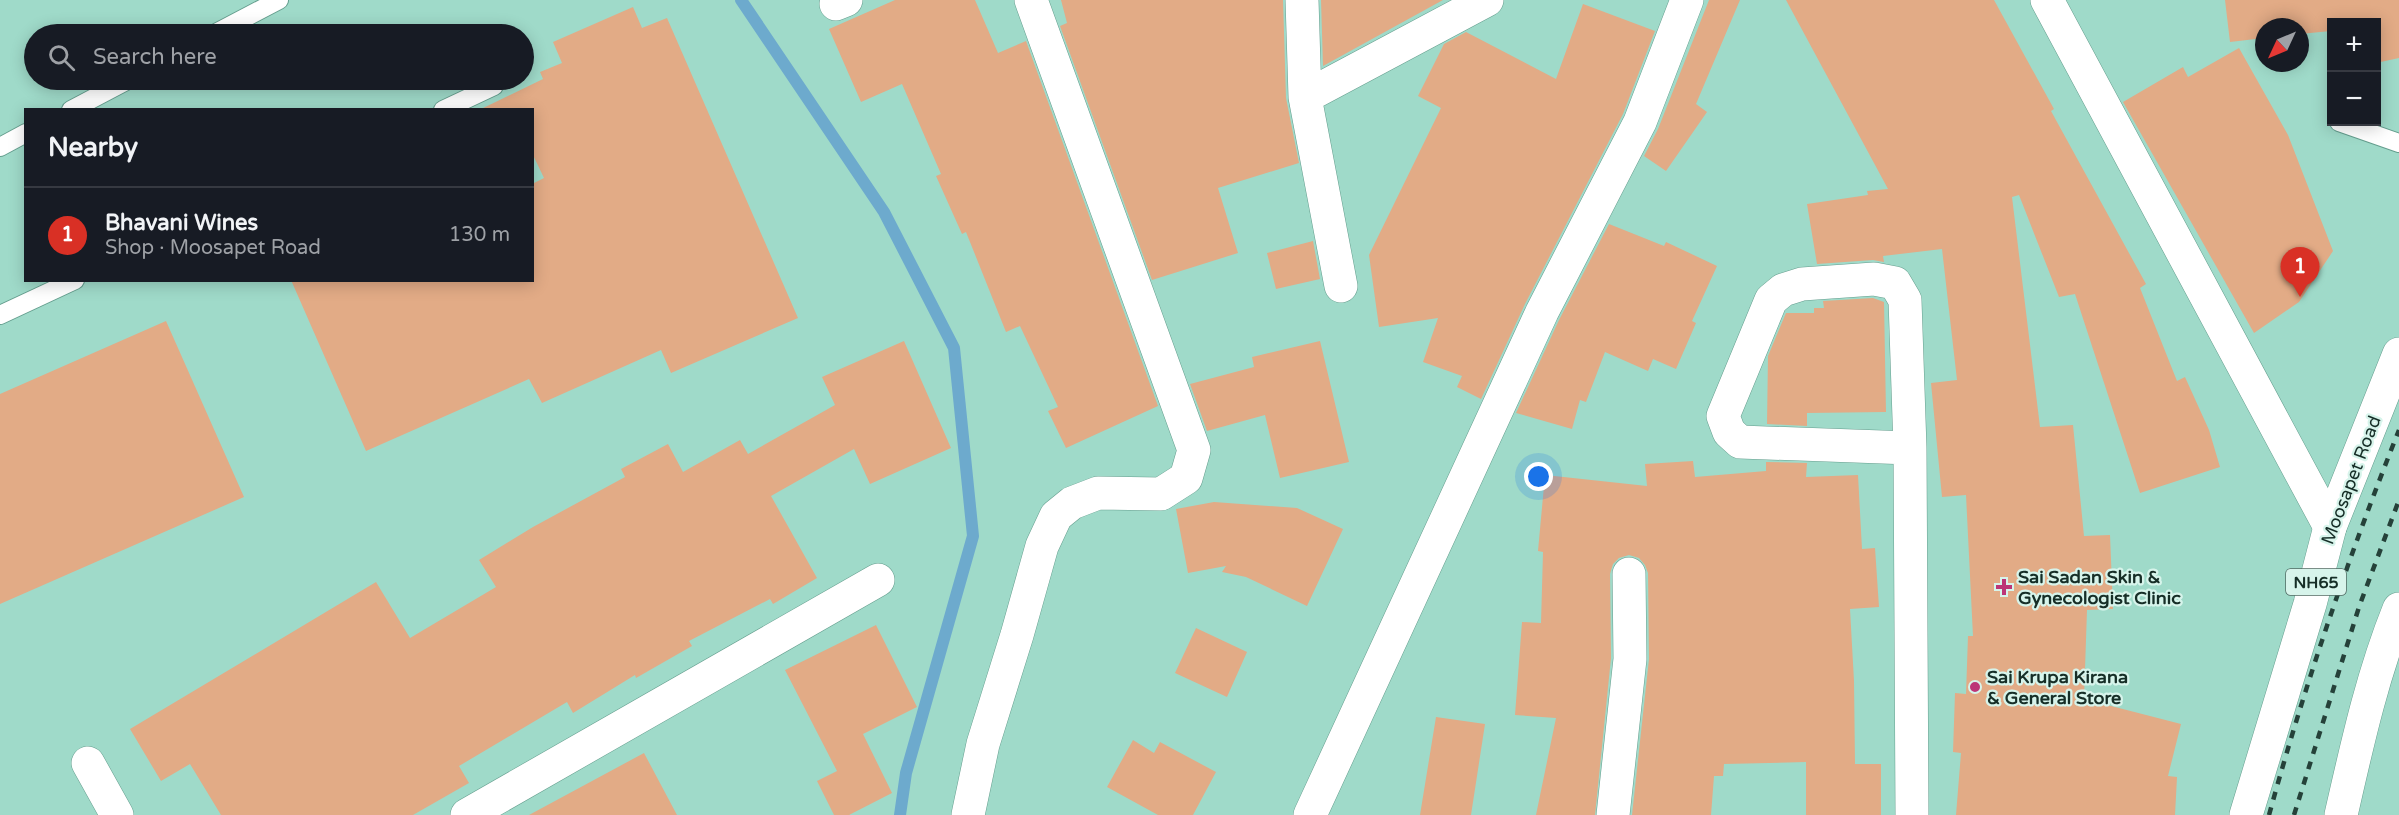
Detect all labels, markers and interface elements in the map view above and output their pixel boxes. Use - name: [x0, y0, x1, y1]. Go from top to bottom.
- north arrow: [2255, 18, 2309, 72]
- map controls: [2327, 18, 2381, 126]
- button: +: [2327, 18, 2381, 72]
- search box: [24, 24, 534, 90]
- icon: search: [45, 41, 78, 74]
- text: Search here: [93, 44, 217, 70]
- button: −: [2327, 72, 2381, 126]
- text: Nearby: [48, 132, 138, 163]
- text: Bhavani Wines: [105, 210, 258, 236]
- text: 1: [61, 223, 74, 247]
- text: 130 m: [449, 223, 510, 247]
- text: Shop · Moosapet Road: [105, 236, 321, 260]
- pin: 1: [2280, 248, 2320, 297]
- street label: Moosapet Road: [2316, 413, 2386, 547]
- your location: [1524, 462, 1553, 491]
- place label: Sai Sadan Skin & Gynecologist Clinic: [2018, 566, 2181, 609]
- road number: NH65: [2286, 569, 2346, 595]
- marker: Sai Sadan Skin & Gynecologist Clinic: [1995, 578, 2013, 596]
- place label: Sai Krupa Kirana & General Store: [1987, 666, 2128, 709]
- marker: Sai Krupa Kirana & General Store: [1968, 680, 1982, 694]

